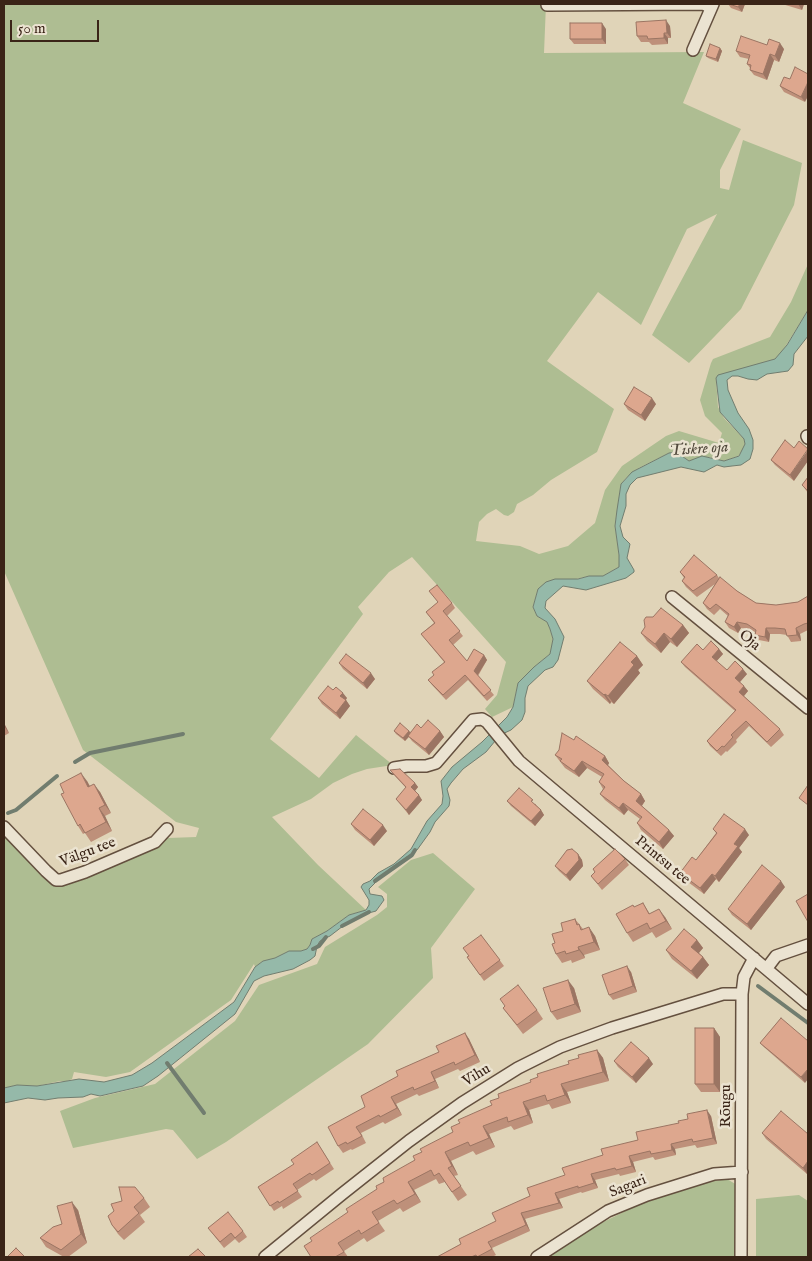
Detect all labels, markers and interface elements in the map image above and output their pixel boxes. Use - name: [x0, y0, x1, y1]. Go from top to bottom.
- scale bar: [12, 10, 101, 42]
- text: 50 m: [18, 19, 46, 38]
- water label: Tiskre oja: [669, 438, 729, 462]
- street label: Oja: [735, 627, 763, 655]
- street label: Printsu tee: [631, 833, 693, 889]
- street label: Välgu tee: [57, 834, 119, 872]
- street label: Vihu: [460, 1061, 494, 1091]
- street label: Rõugu: [718, 1084, 736, 1128]
- street label: Sagari: [607, 1171, 649, 1203]

